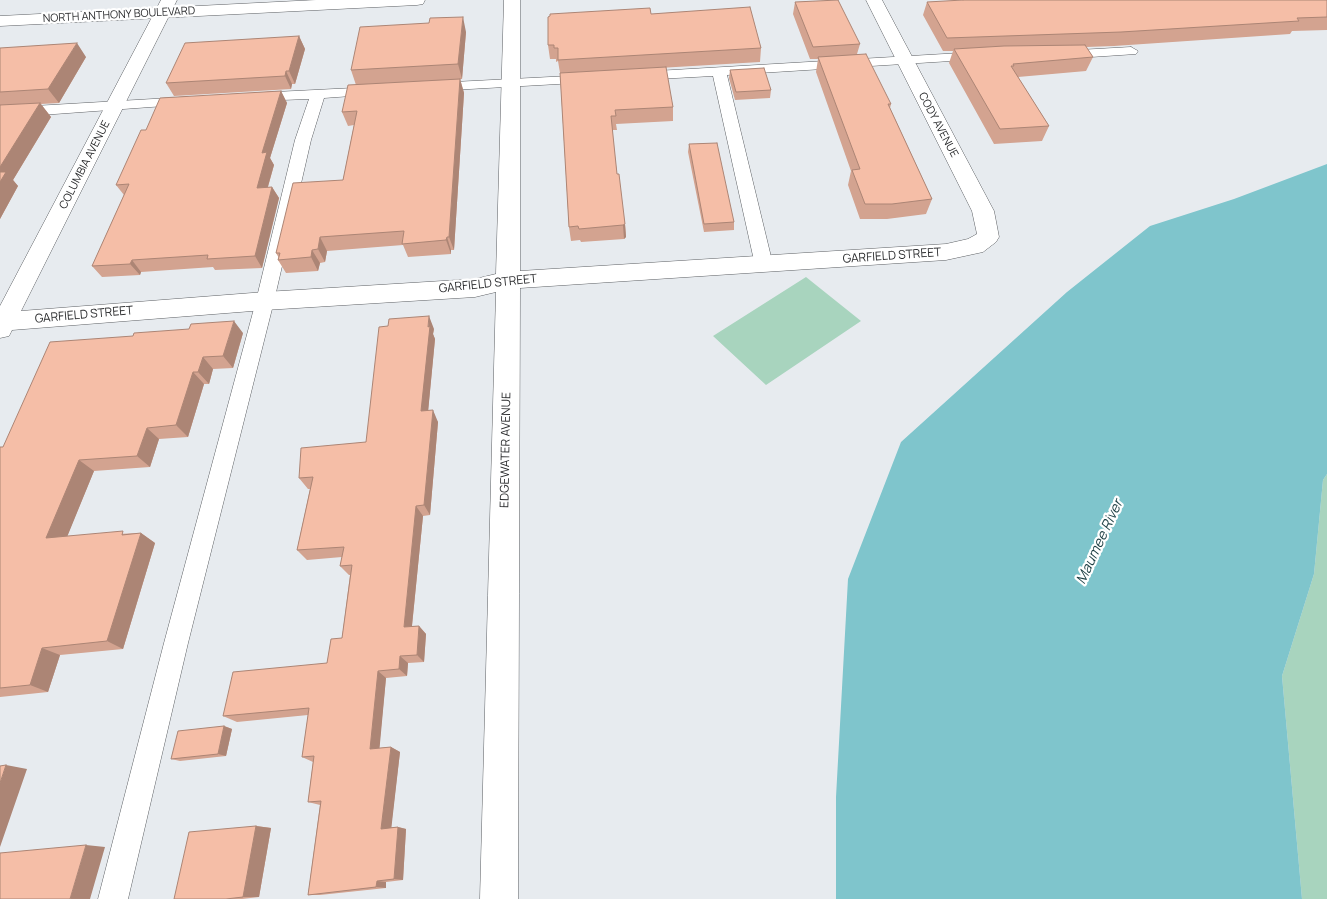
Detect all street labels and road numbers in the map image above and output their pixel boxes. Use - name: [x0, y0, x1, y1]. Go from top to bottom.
- street label: NORTH ANTHONY BOULEVARD: [42, 4, 196, 26]
- street label: CODY AVENUE: [915, 90, 961, 160]
- street label: COLUMBIA AVENUE: [57, 119, 113, 211]
- street label: GARFIELD STREET: [842, 245, 942, 267]
- street label: GARFIELD STREET: [438, 272, 538, 296]
- street label: GARFIELD STREET: [34, 304, 134, 326]
- street label: EDGEWATER AVENUE: [498, 392, 514, 508]

